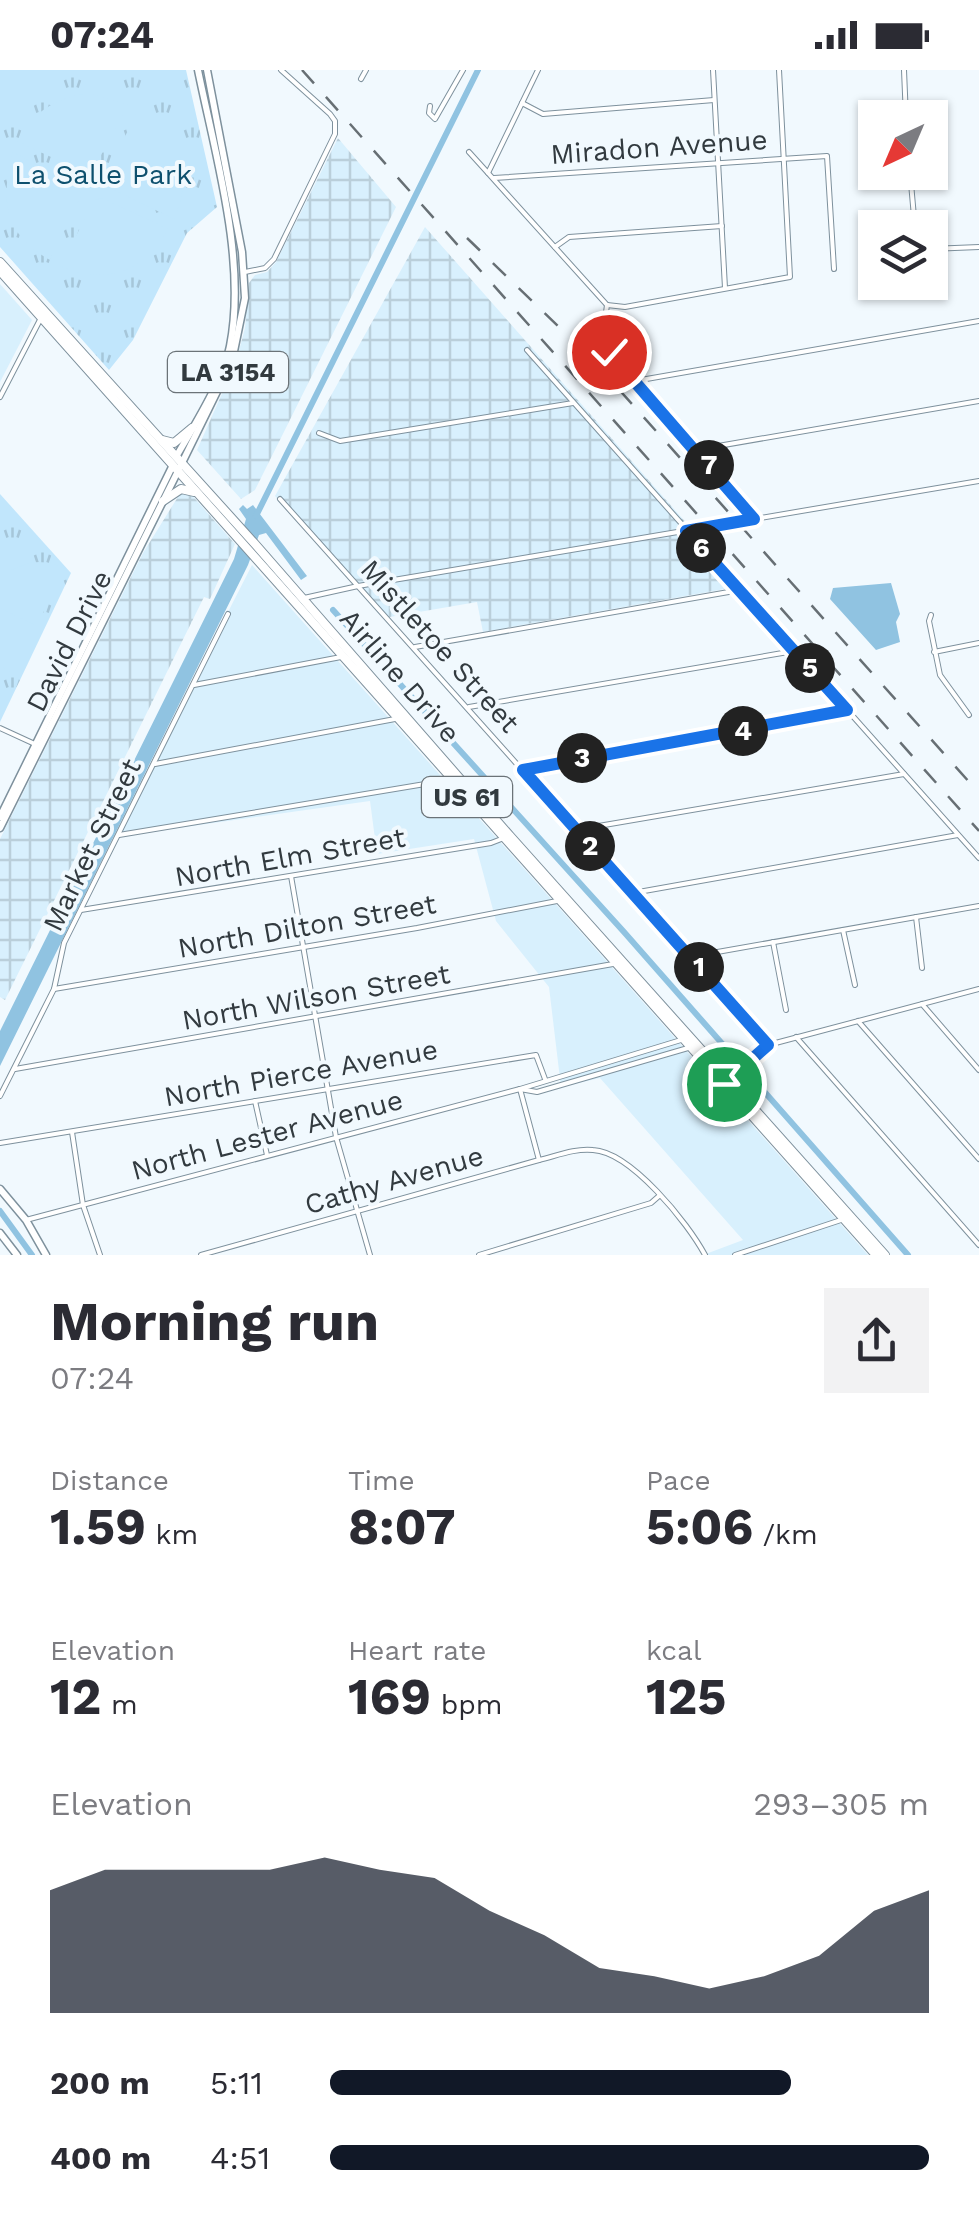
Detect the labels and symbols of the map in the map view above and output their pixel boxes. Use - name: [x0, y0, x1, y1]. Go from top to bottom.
- north arrow: [858, 100, 948, 190]
- street label: Miradon Avenue: [549, 123, 769, 171]
- park label: La Salle Park: [14, 158, 192, 191]
- pin: [567, 310, 652, 395]
- road number: LA 3154: [168, 352, 288, 392]
- pin: 7: [684, 440, 734, 490]
- pin: 6: [676, 523, 726, 573]
- street label: Mistletoe Street: [354, 553, 526, 739]
- street label: David Drive: [19, 565, 119, 717]
- street label: Airline Drive: [333, 603, 467, 749]
- pin: 5: [785, 643, 835, 693]
- pin: 4: [718, 706, 768, 756]
- pin: 3: [557, 733, 607, 783]
- street label: Market Street: [36, 753, 148, 937]
- road number: US 61: [422, 777, 512, 817]
- street label: North Elm Street: [172, 820, 408, 894]
- pin: 2: [565, 821, 615, 871]
- street label: North Dilton Street: [175, 887, 439, 965]
- pin: 1: [674, 942, 724, 992]
- street label: North Wilson Street: [180, 957, 453, 1037]
- street label: North Pierce Avenue: [162, 1033, 440, 1113]
- pin: [682, 1042, 767, 1127]
- street label: North Lester Avenue: [128, 1083, 406, 1187]
- street label: Cathy Avenue: [301, 1139, 487, 1221]

